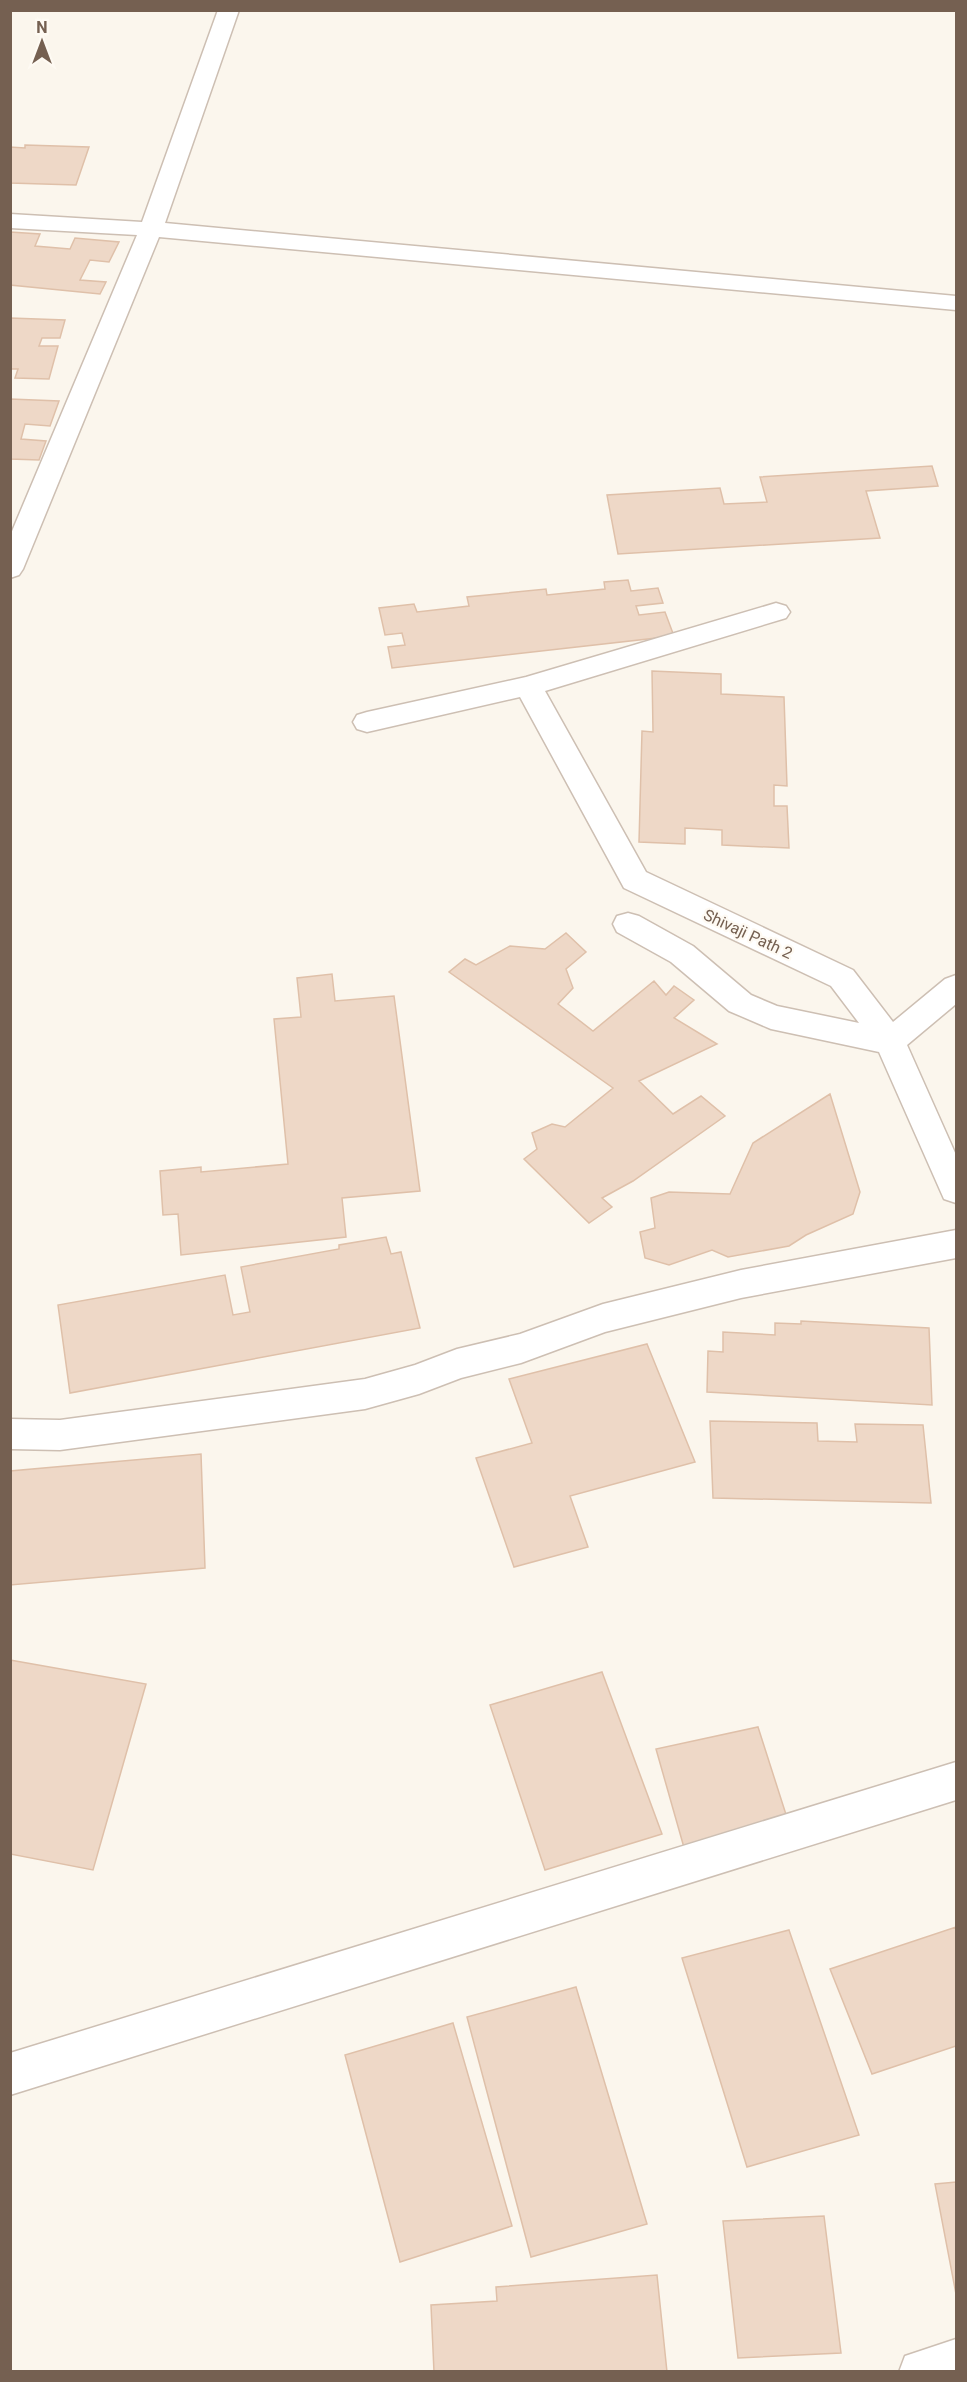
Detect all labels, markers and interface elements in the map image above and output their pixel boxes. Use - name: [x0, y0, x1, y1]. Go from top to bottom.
- north arrow: [12, 12, 72, 72]
- text: N: [36, 18, 48, 37]
- street label: Shivaji Path 2: [701, 905, 795, 963]

